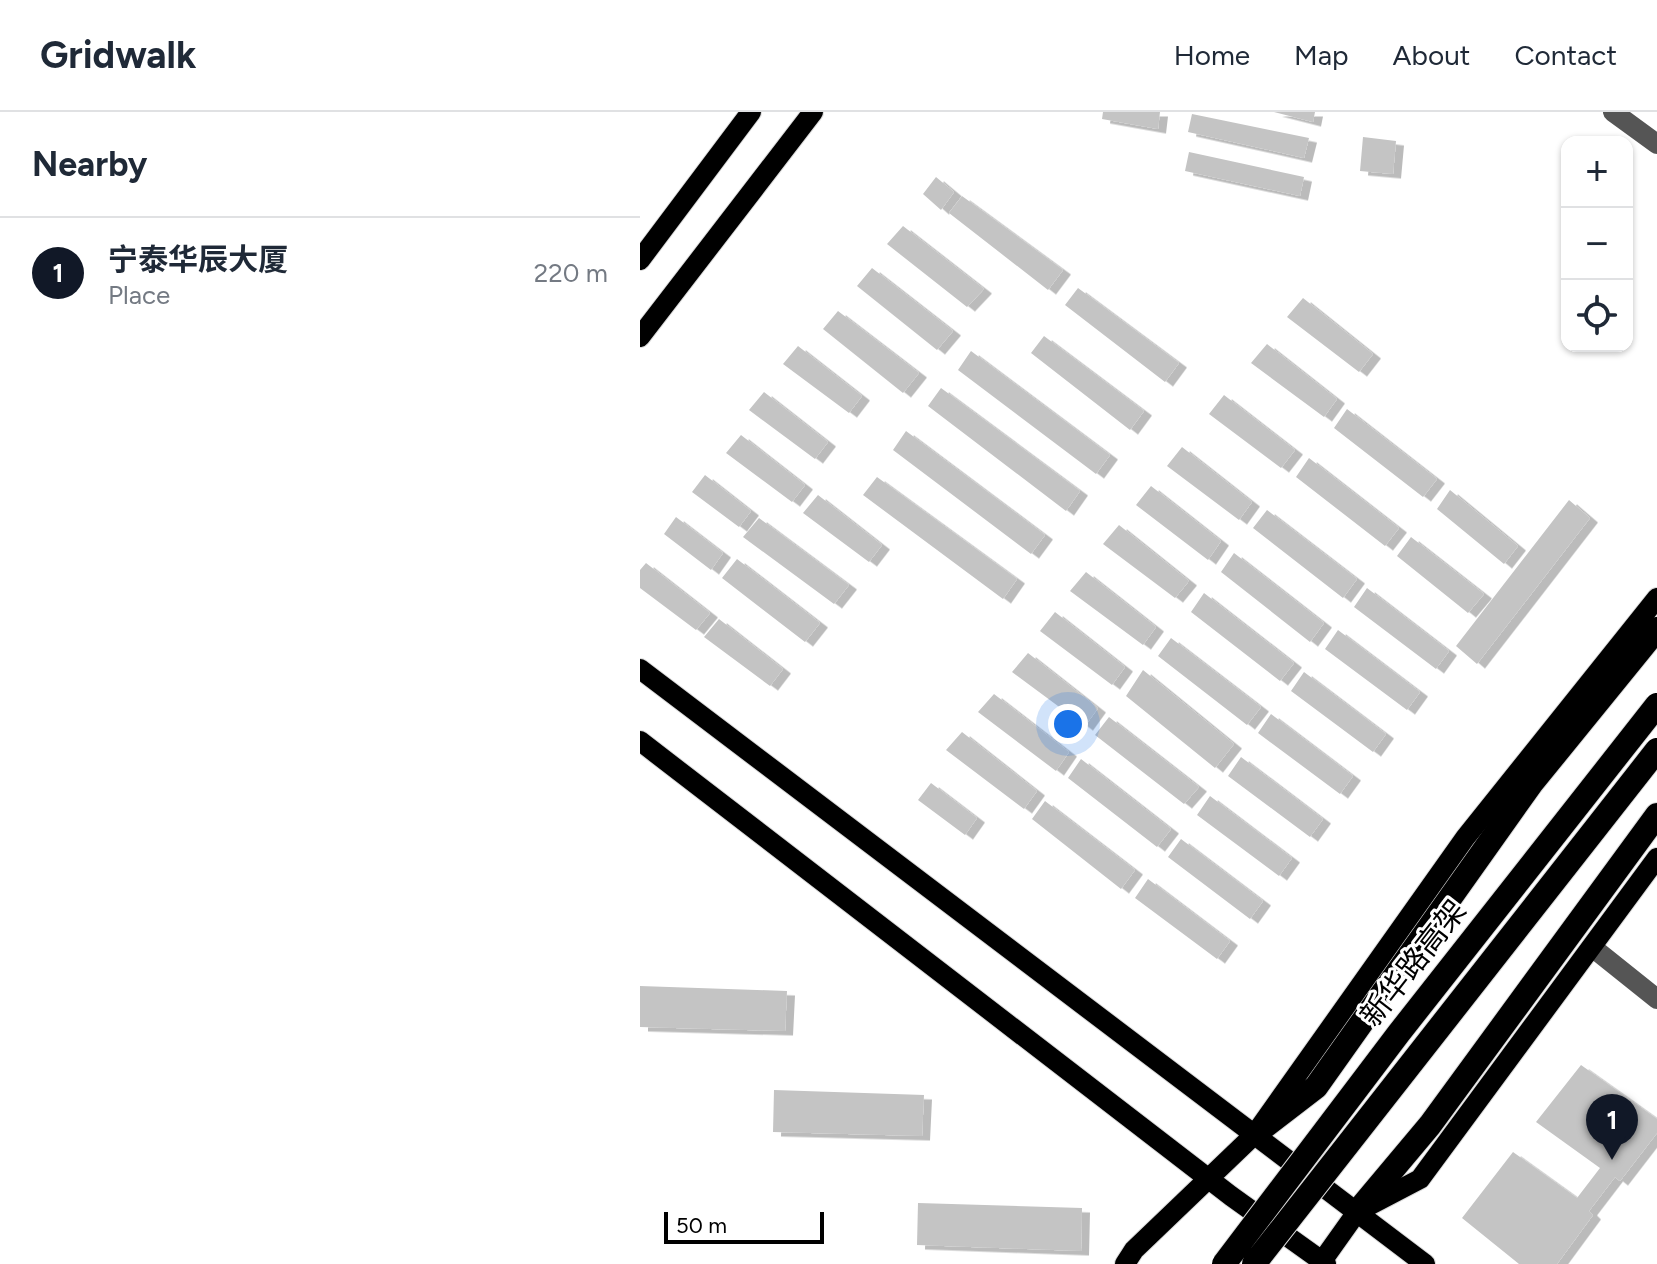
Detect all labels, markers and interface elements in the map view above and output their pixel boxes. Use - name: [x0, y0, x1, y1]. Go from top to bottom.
- text: Gridwalk: [40, 32, 196, 78]
- text: Home: [1174, 38, 1250, 72]
- text: Map: [1294, 38, 1349, 72]
- text: About: [1393, 38, 1470, 72]
- text: Contact: [1514, 38, 1617, 72]
- map controls: [1561, 136, 1633, 352]
- button: +: [1561, 136, 1633, 208]
- text: Nearby: [32, 144, 147, 185]
- button: −: [1561, 208, 1633, 280]
- text: 宁泰华辰大厦: [108, 241, 288, 278]
- text: 1: [53, 257, 63, 289]
- text: 220 m: [534, 257, 608, 289]
- text: Place: [108, 279, 170, 311]
- button: locate: [1561, 280, 1633, 352]
- your location: [1048, 704, 1088, 744]
- street label: 新华路高架: [1352, 893, 1474, 1033]
- pin: 1: [1586, 1094, 1638, 1160]
- scale bar: [664, 1208, 824, 1244]
- text: 50 m: [676, 1212, 727, 1239]

